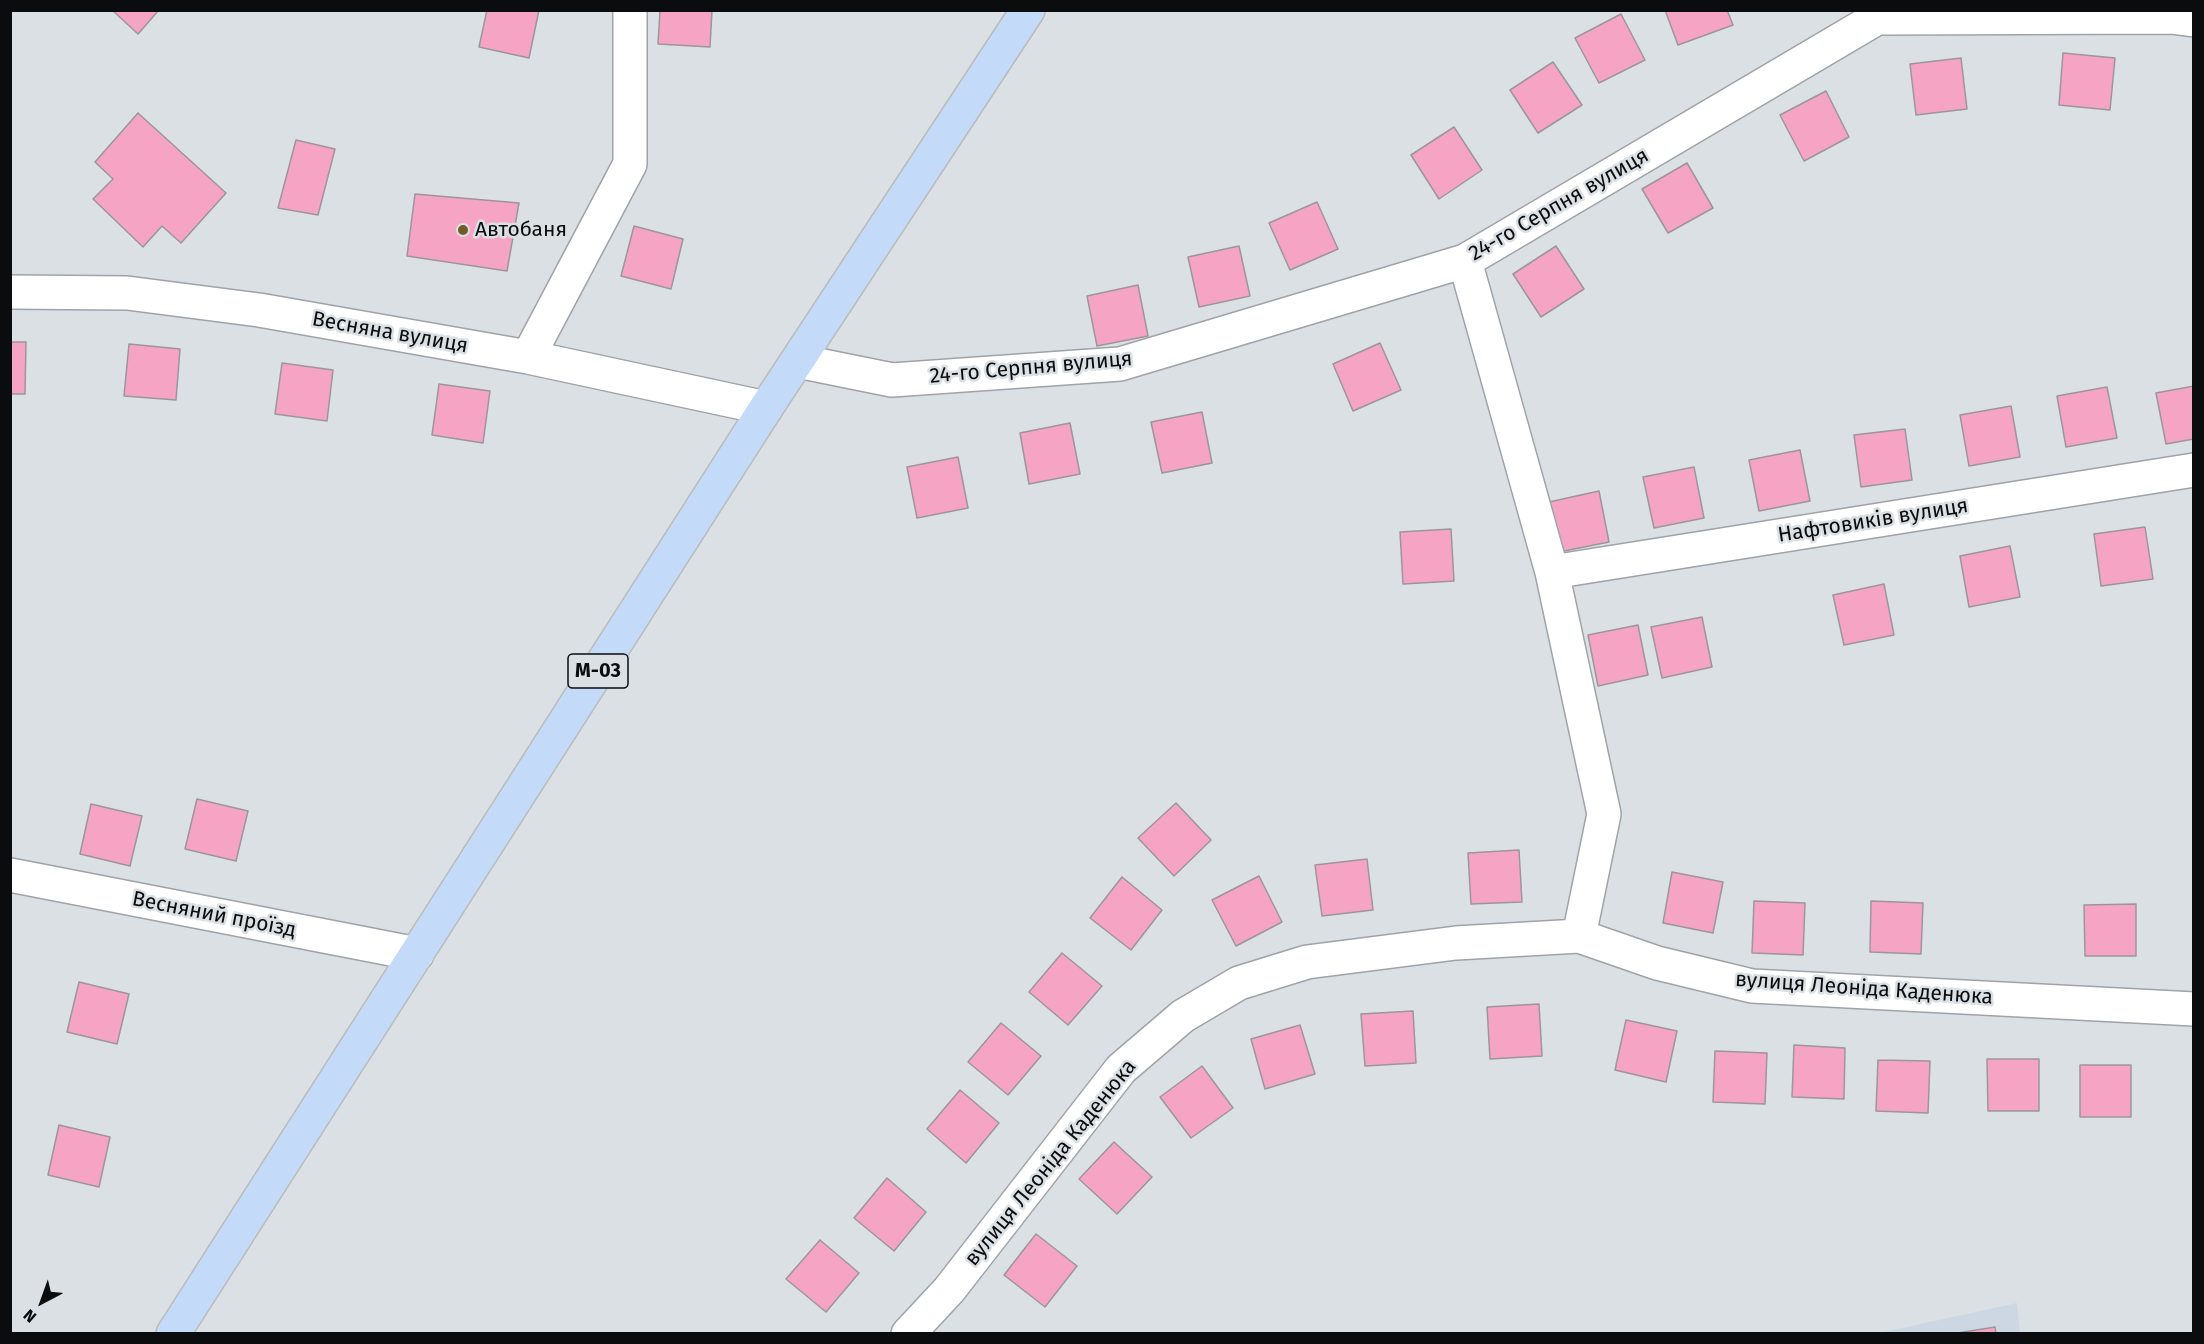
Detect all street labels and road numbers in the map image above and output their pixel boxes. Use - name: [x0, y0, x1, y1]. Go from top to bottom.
- street label: 24-го Серпня вулиця: [1465, 143, 1653, 267]
- street label: Весняна вулиця: [310, 307, 470, 359]
- street label: 24-го Серпня вулиця: [929, 347, 1133, 389]
- street label: Нафтовиків вулиця: [1776, 494, 1970, 548]
- road number: М-03: [568, 654, 628, 688]
- street label: Весняний проїзд: [130, 887, 298, 943]
- street label: вулиця Леоніда Каденюка: [1734, 967, 1994, 1011]
- street label: вулиця Леоніда Каденюка: [960, 1055, 1142, 1271]

